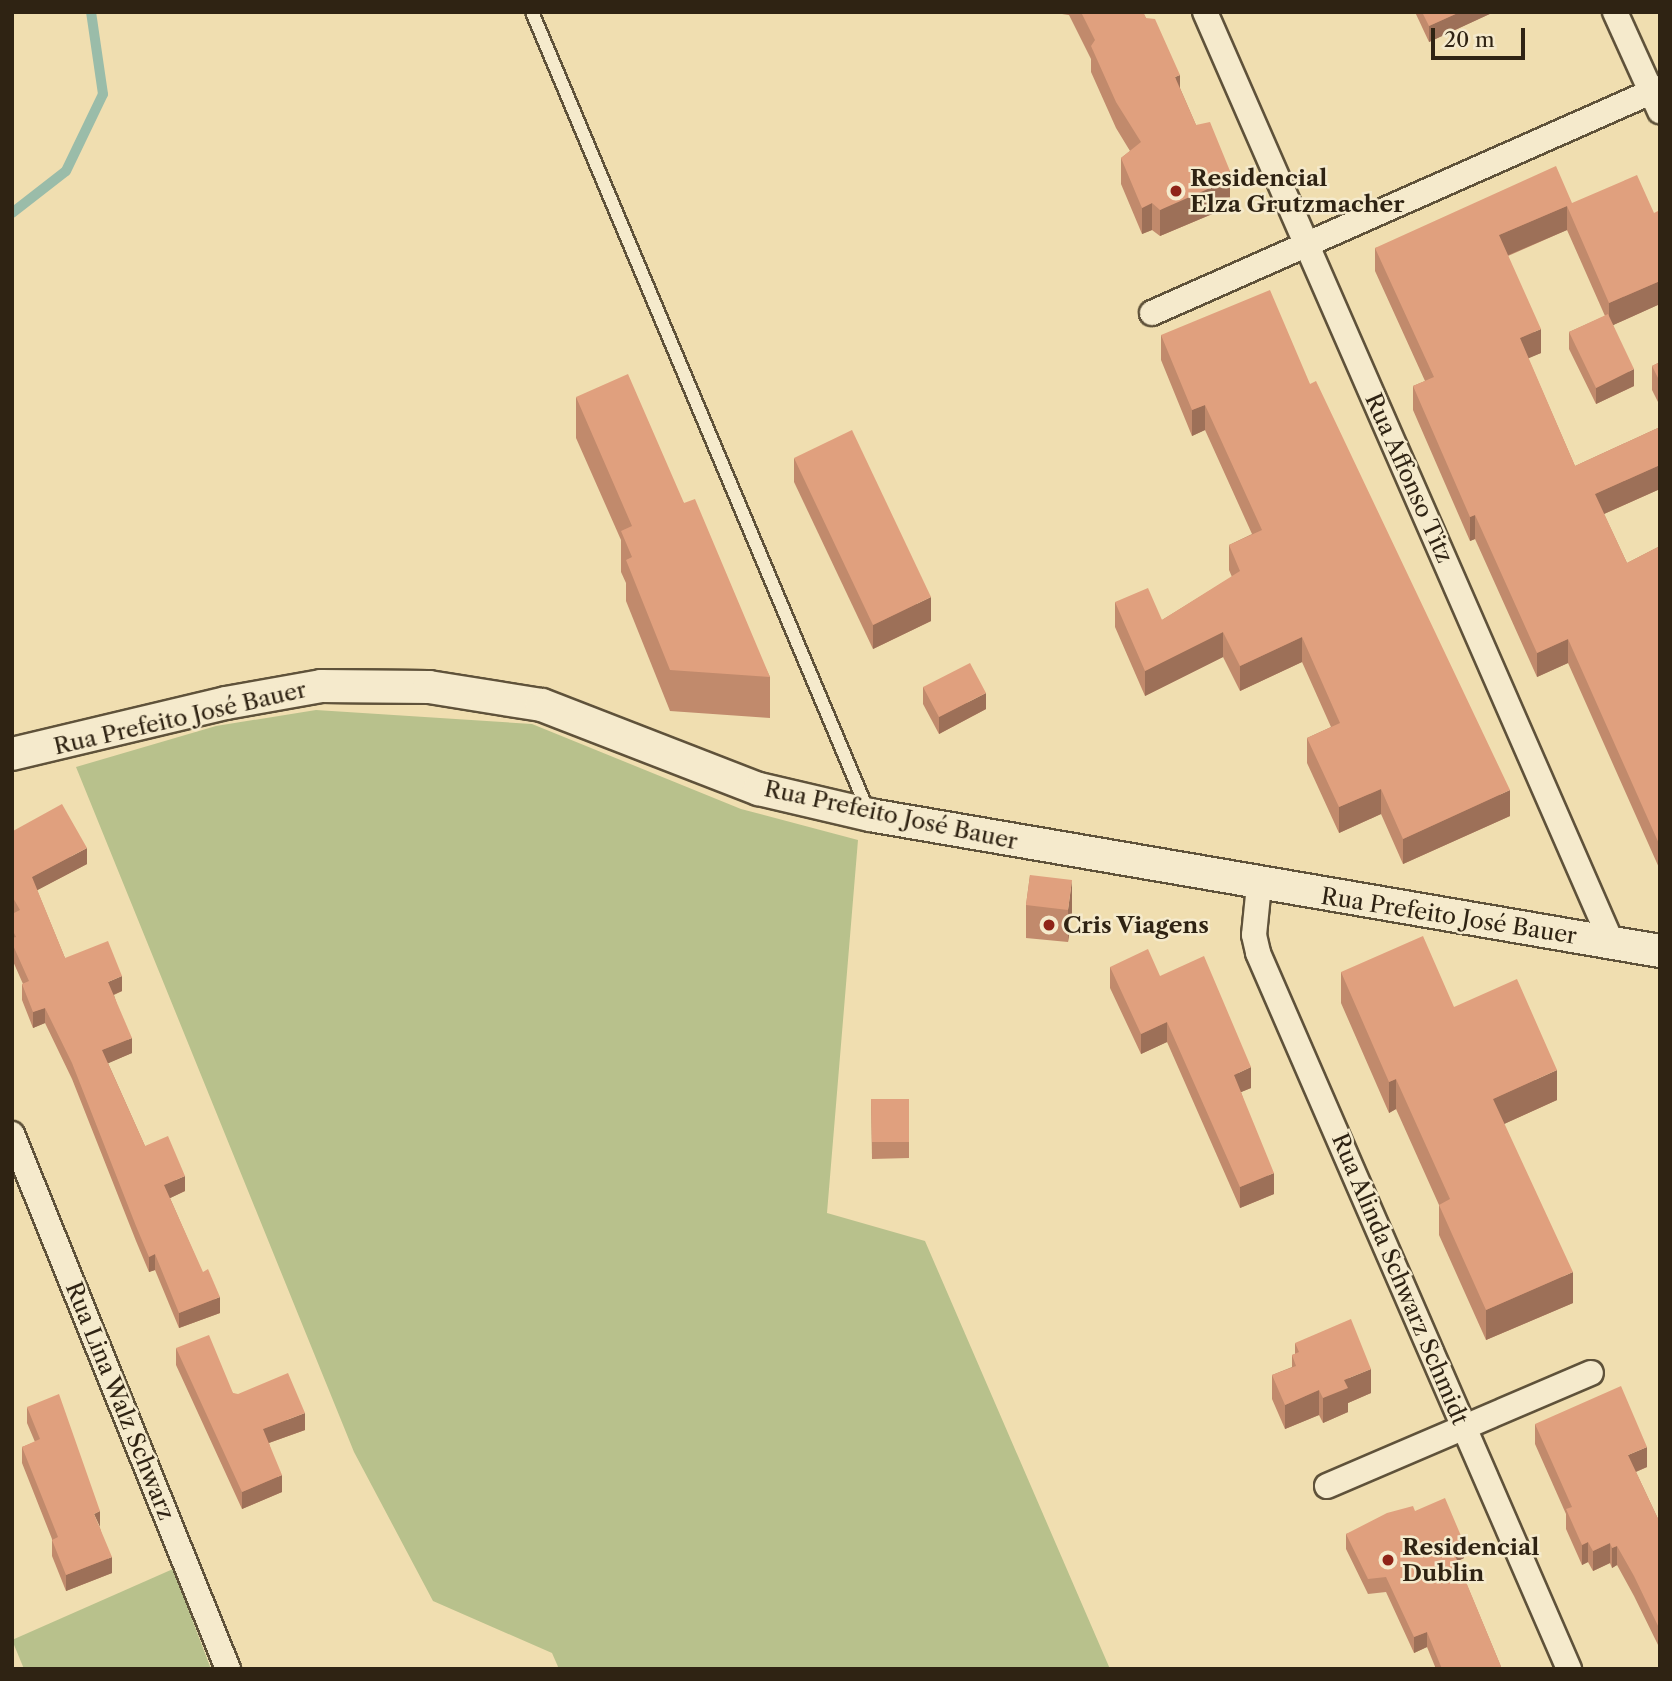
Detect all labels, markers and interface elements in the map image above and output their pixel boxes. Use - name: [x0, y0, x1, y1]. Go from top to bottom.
- scale bar: [1434, 14, 1528, 58]
- text: 20 m: [1444, 27, 1495, 52]
- place label: Residencial Elza Grutzmacher: [1190, 164, 1405, 218]
- marker: Residencial Elza Grutzmacher: [1168, 183, 1184, 199]
- street label: Rua Affonso Titz: [1359, 388, 1459, 568]
- street label: Rua Prefeito José Bauer: [51, 675, 309, 761]
- street label: Rua Prefeito José Bauer: [762, 775, 1020, 855]
- street label: Rua Prefeito José Bauer: [1319, 882, 1579, 950]
- place label: Cris Viagens: [1063, 911, 1210, 939]
- marker: Cris Viagens: [1041, 917, 1057, 933]
- street label: Rua Alinda Schwarz Schmidt: [1326, 1128, 1474, 1430]
- street label: Rua Lina Walz Schwarz: [59, 1277, 181, 1525]
- place label: Residencial Dublin: [1402, 1533, 1539, 1587]
- marker: Residencial Dublin: [1380, 1552, 1396, 1568]

